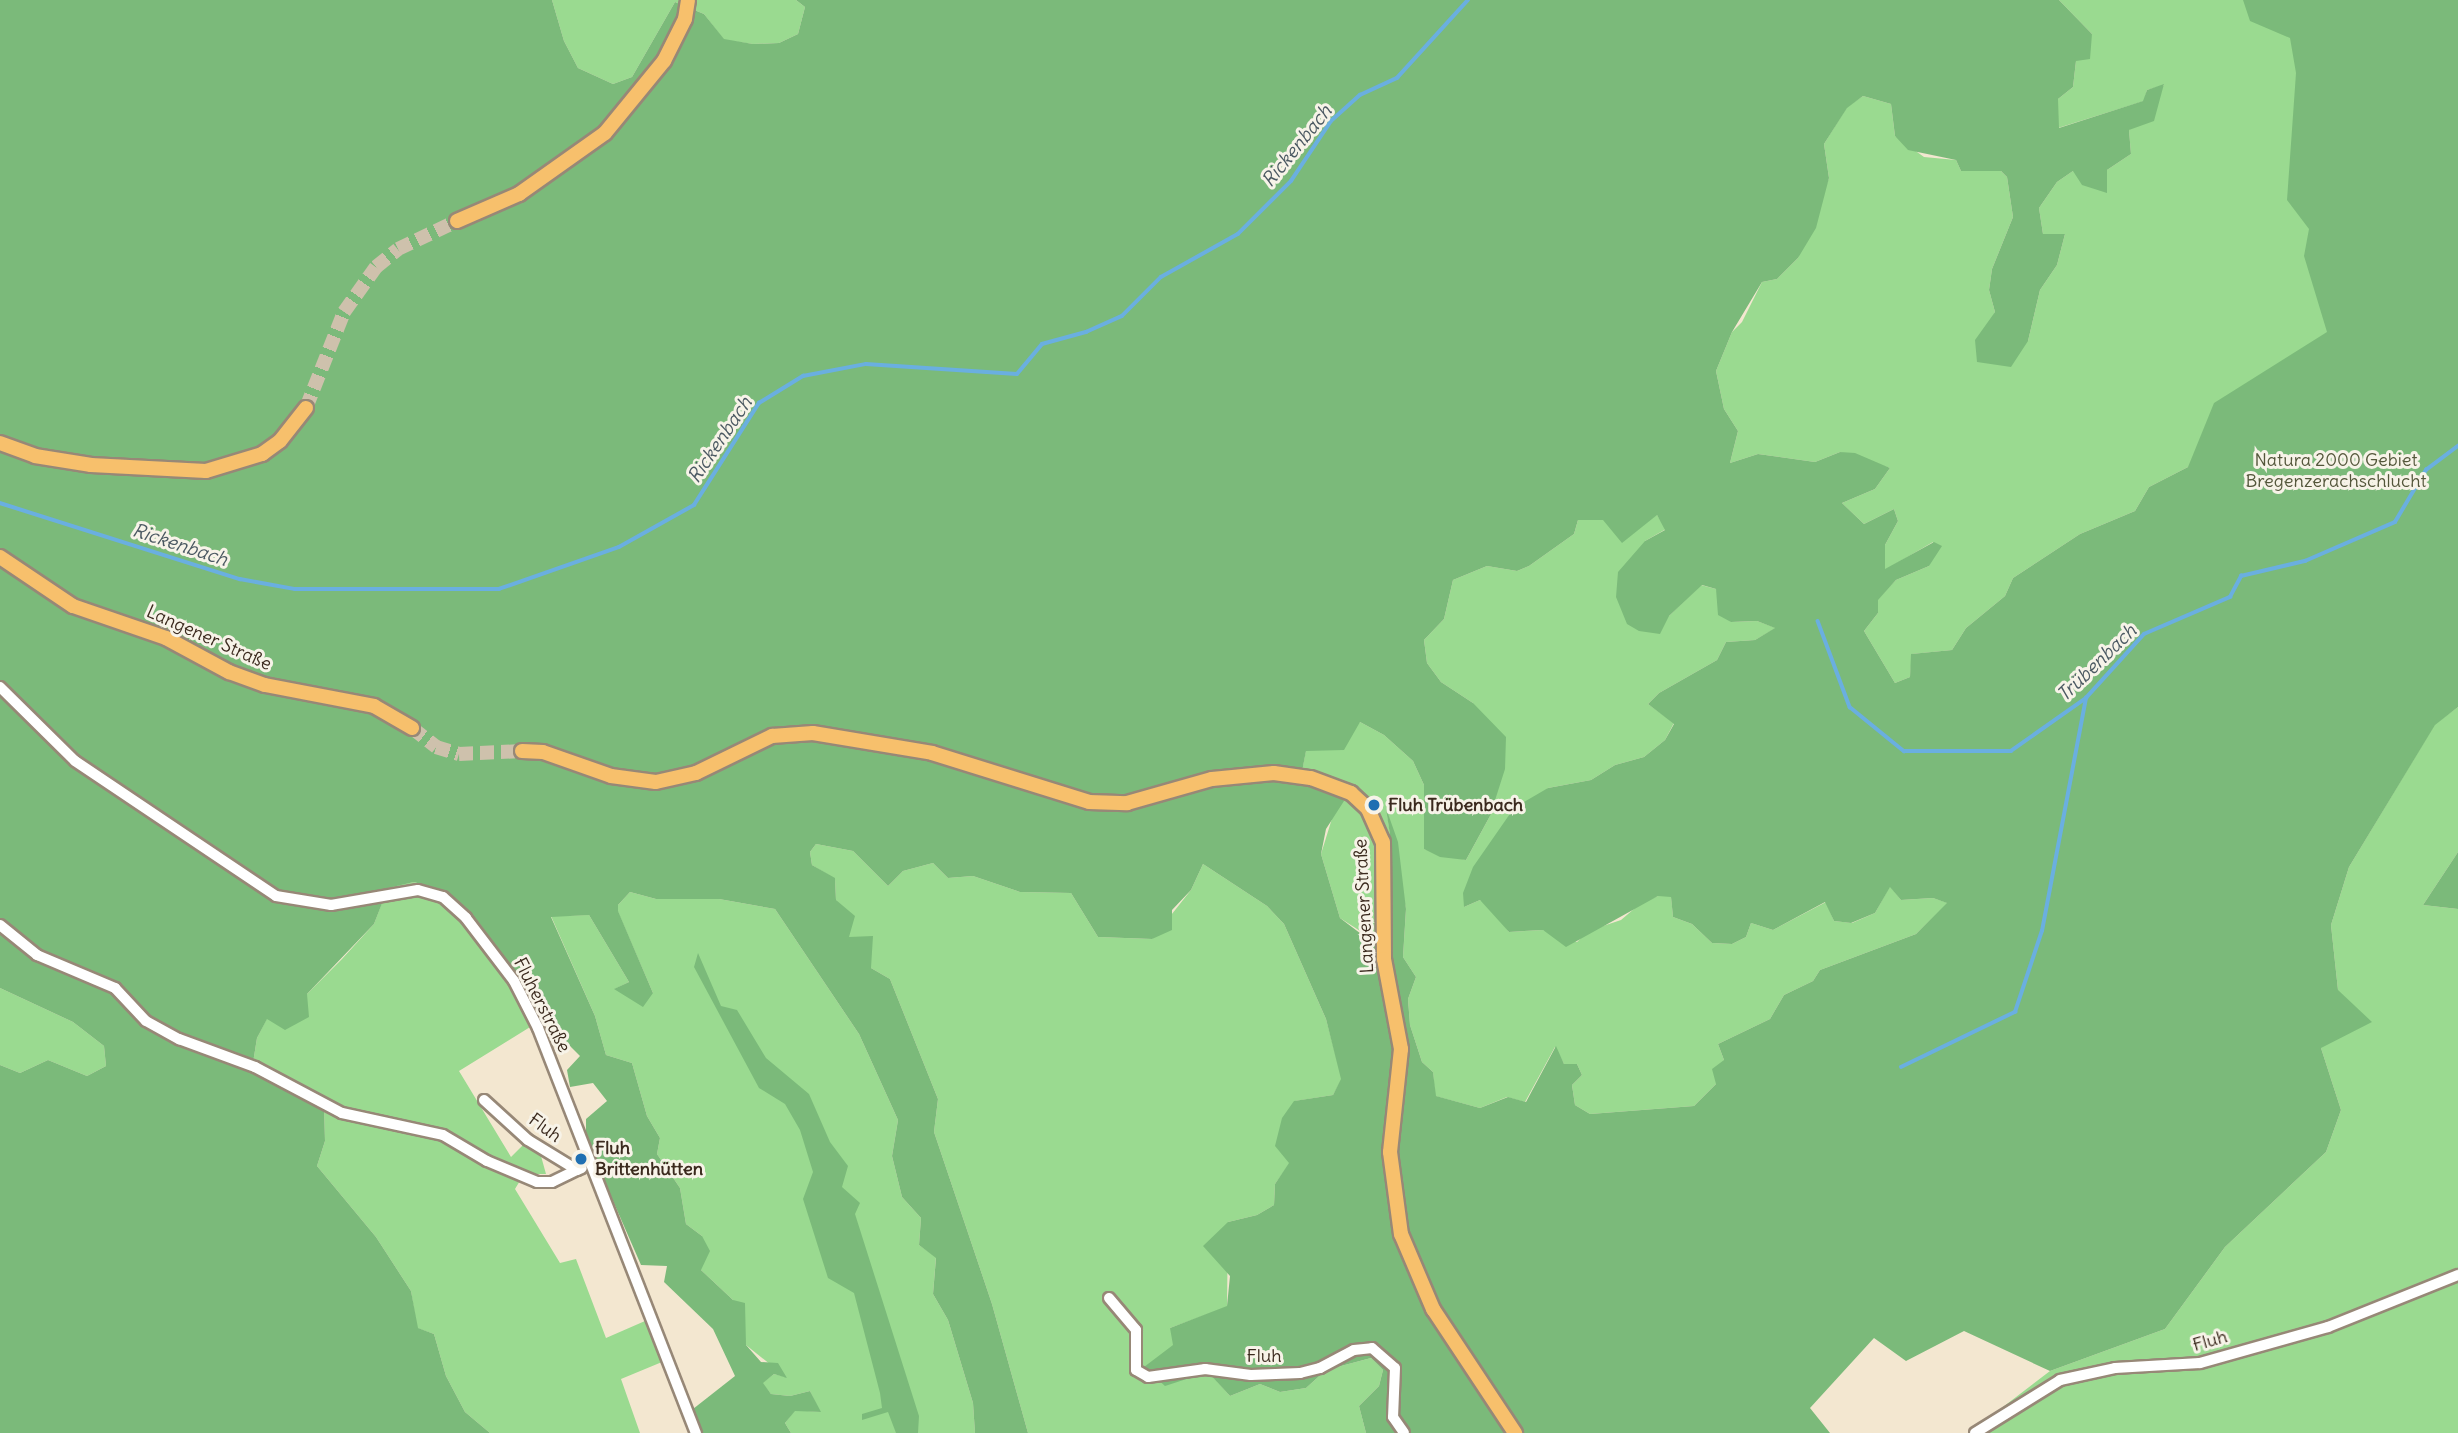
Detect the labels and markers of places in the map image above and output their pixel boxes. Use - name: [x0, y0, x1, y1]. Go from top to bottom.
- place label: Fluh Trübenbach: [1388, 794, 1523, 816]
- marker: Fluh Trübenbach: [1366, 797, 1382, 813]
- place label: Fluh Brittenhütten: [595, 1138, 703, 1180]
- marker: Fluh Brittenhütten: [573, 1151, 589, 1167]

